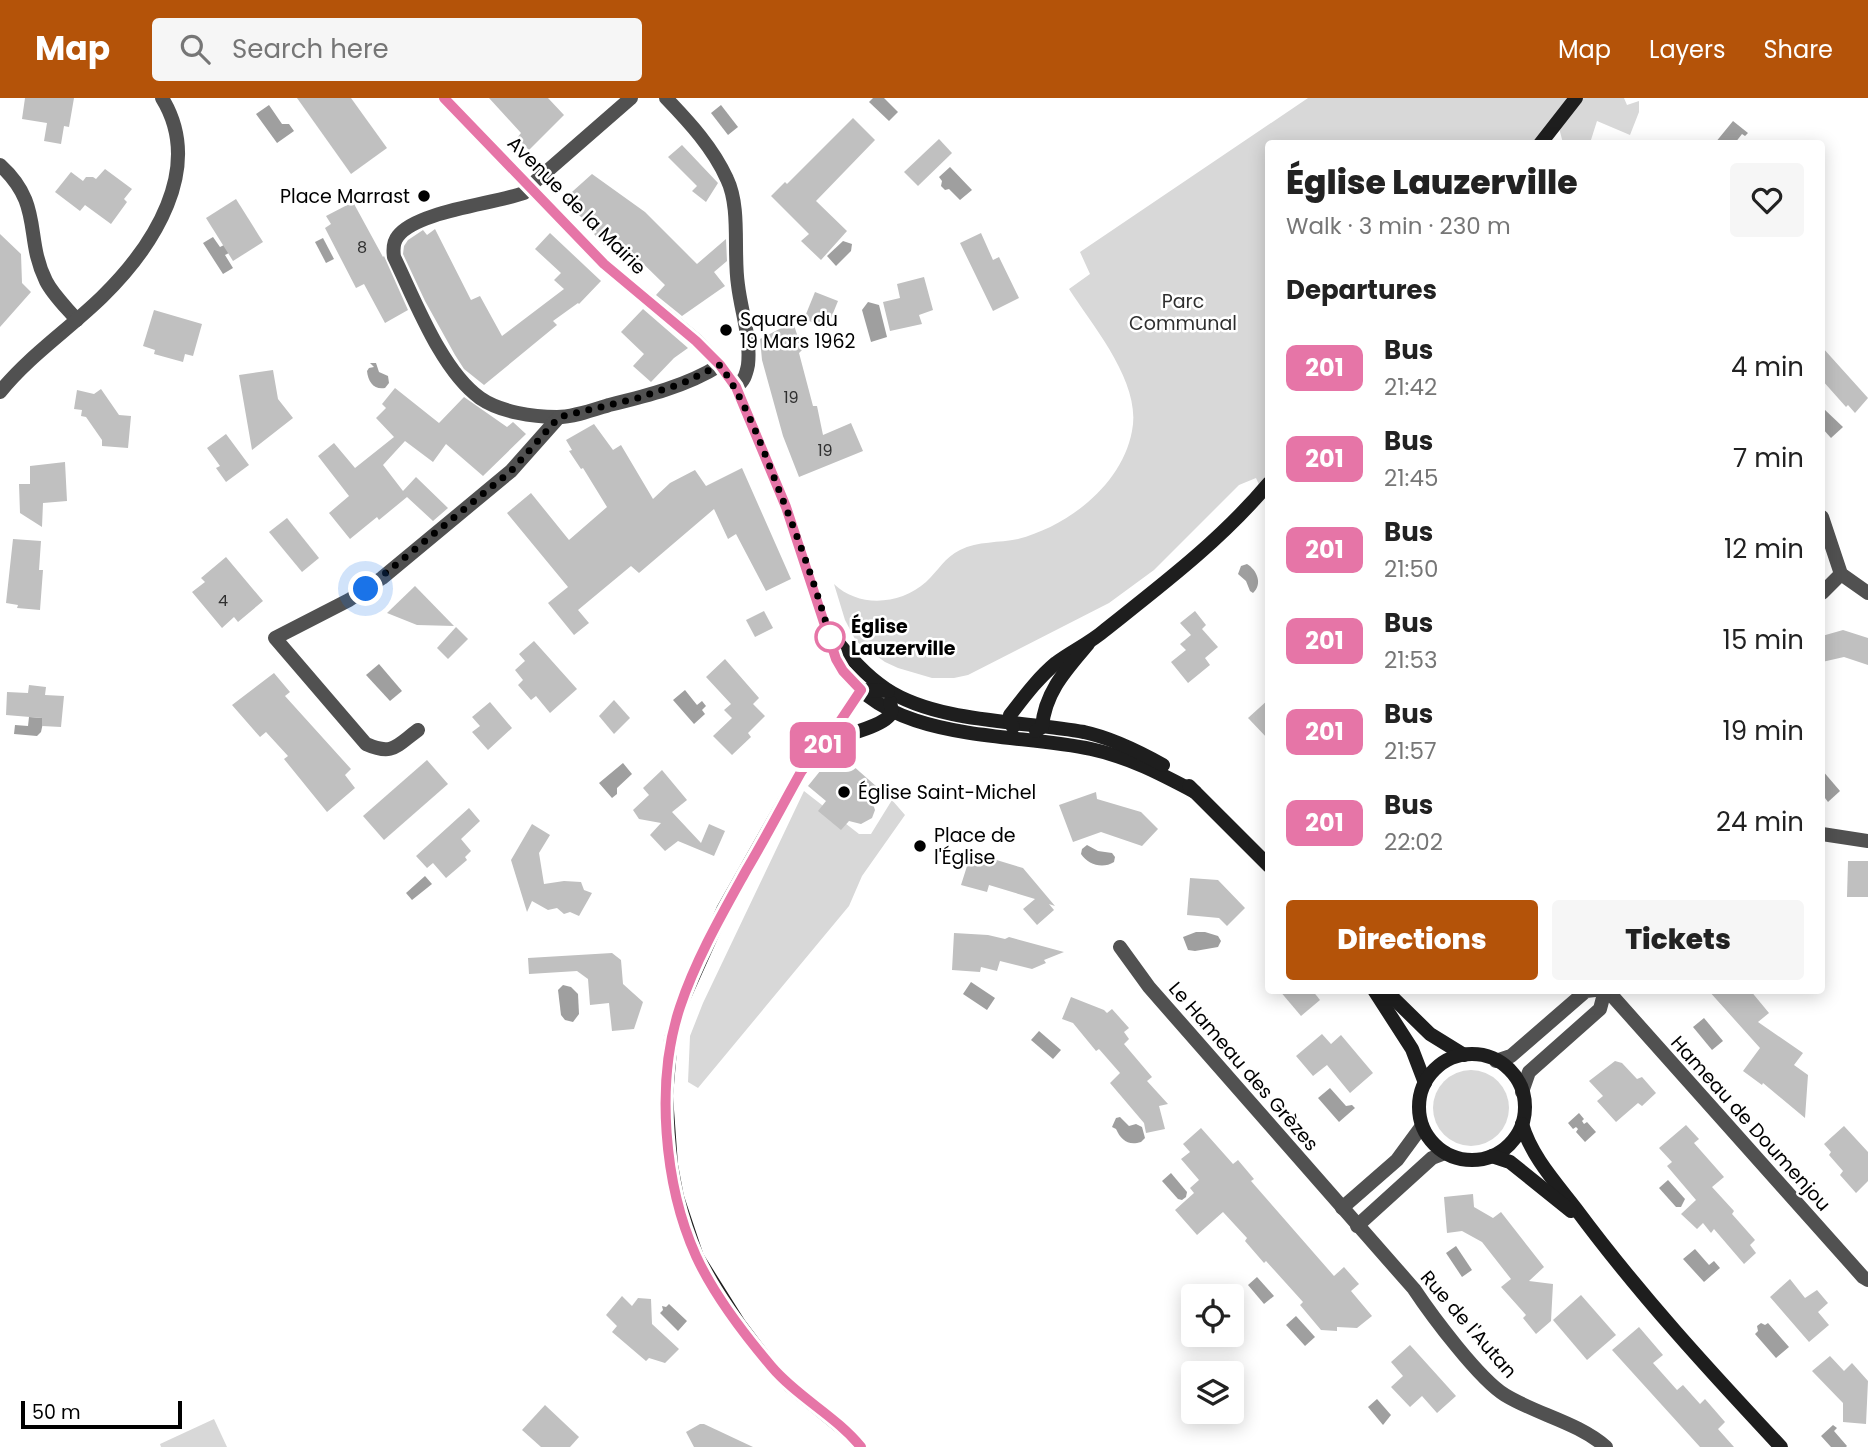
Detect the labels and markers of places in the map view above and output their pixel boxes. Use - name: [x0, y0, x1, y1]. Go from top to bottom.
- place label: Place Marrast: [280, 183, 410, 210]
- marker: Place Marrast: [416, 188, 432, 204]
- place label: Square du 19 Mars 1962: [740, 306, 856, 355]
- marker: Square du 19 Mars 1962: [718, 322, 734, 338]
- place label: Église Lauzerville: [851, 613, 956, 662]
- marker: Église Lauzerville: [815, 622, 845, 652]
- place label: Église Saint-Michel: [858, 779, 1036, 806]
- marker: Église Saint-Michel: [836, 784, 852, 800]
- place label: Place de l'Église: [934, 822, 1016, 871]
- marker: Place de l'Église: [912, 838, 928, 854]

